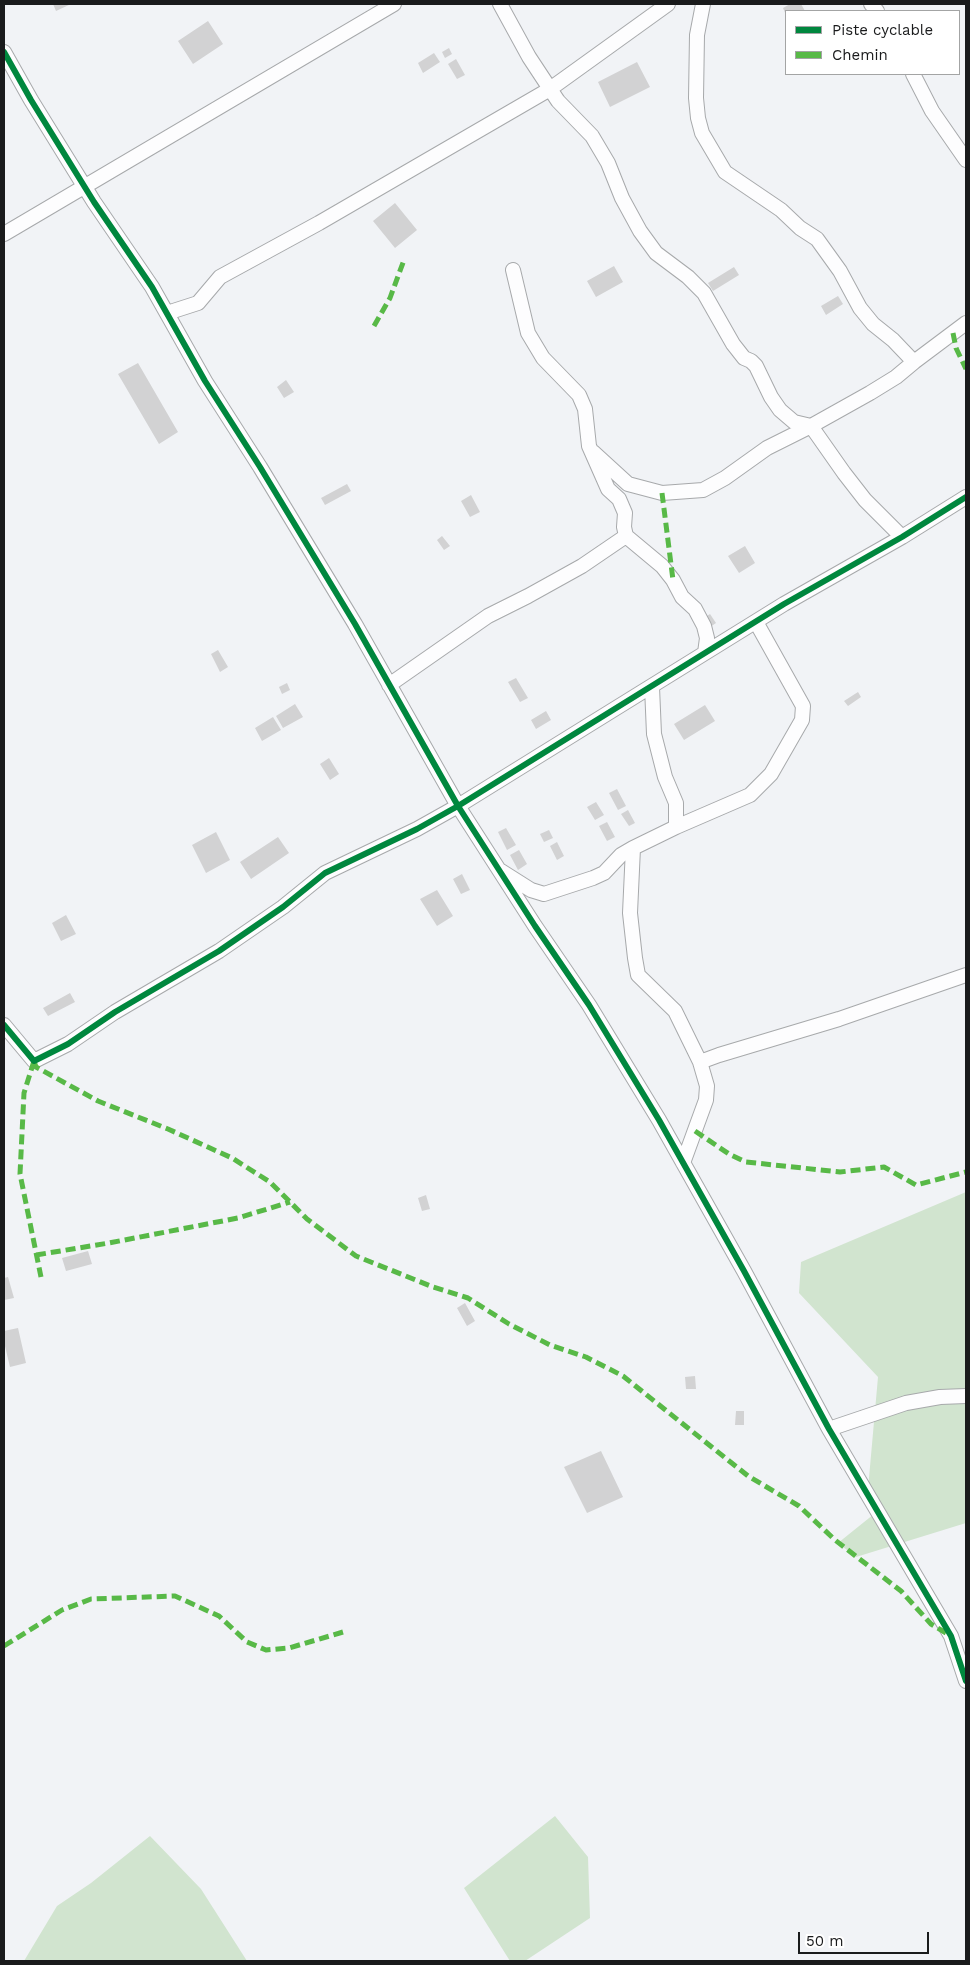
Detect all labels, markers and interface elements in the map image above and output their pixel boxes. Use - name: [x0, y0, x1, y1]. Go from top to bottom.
- legend: [785, 10, 960, 75]
- text: Piste cyclable: [832, 21, 933, 39]
- text: Chemin: [832, 46, 888, 64]
- scale bar: [800, 1922, 931, 1954]
- text: 50 m: [806, 1932, 843, 1950]

